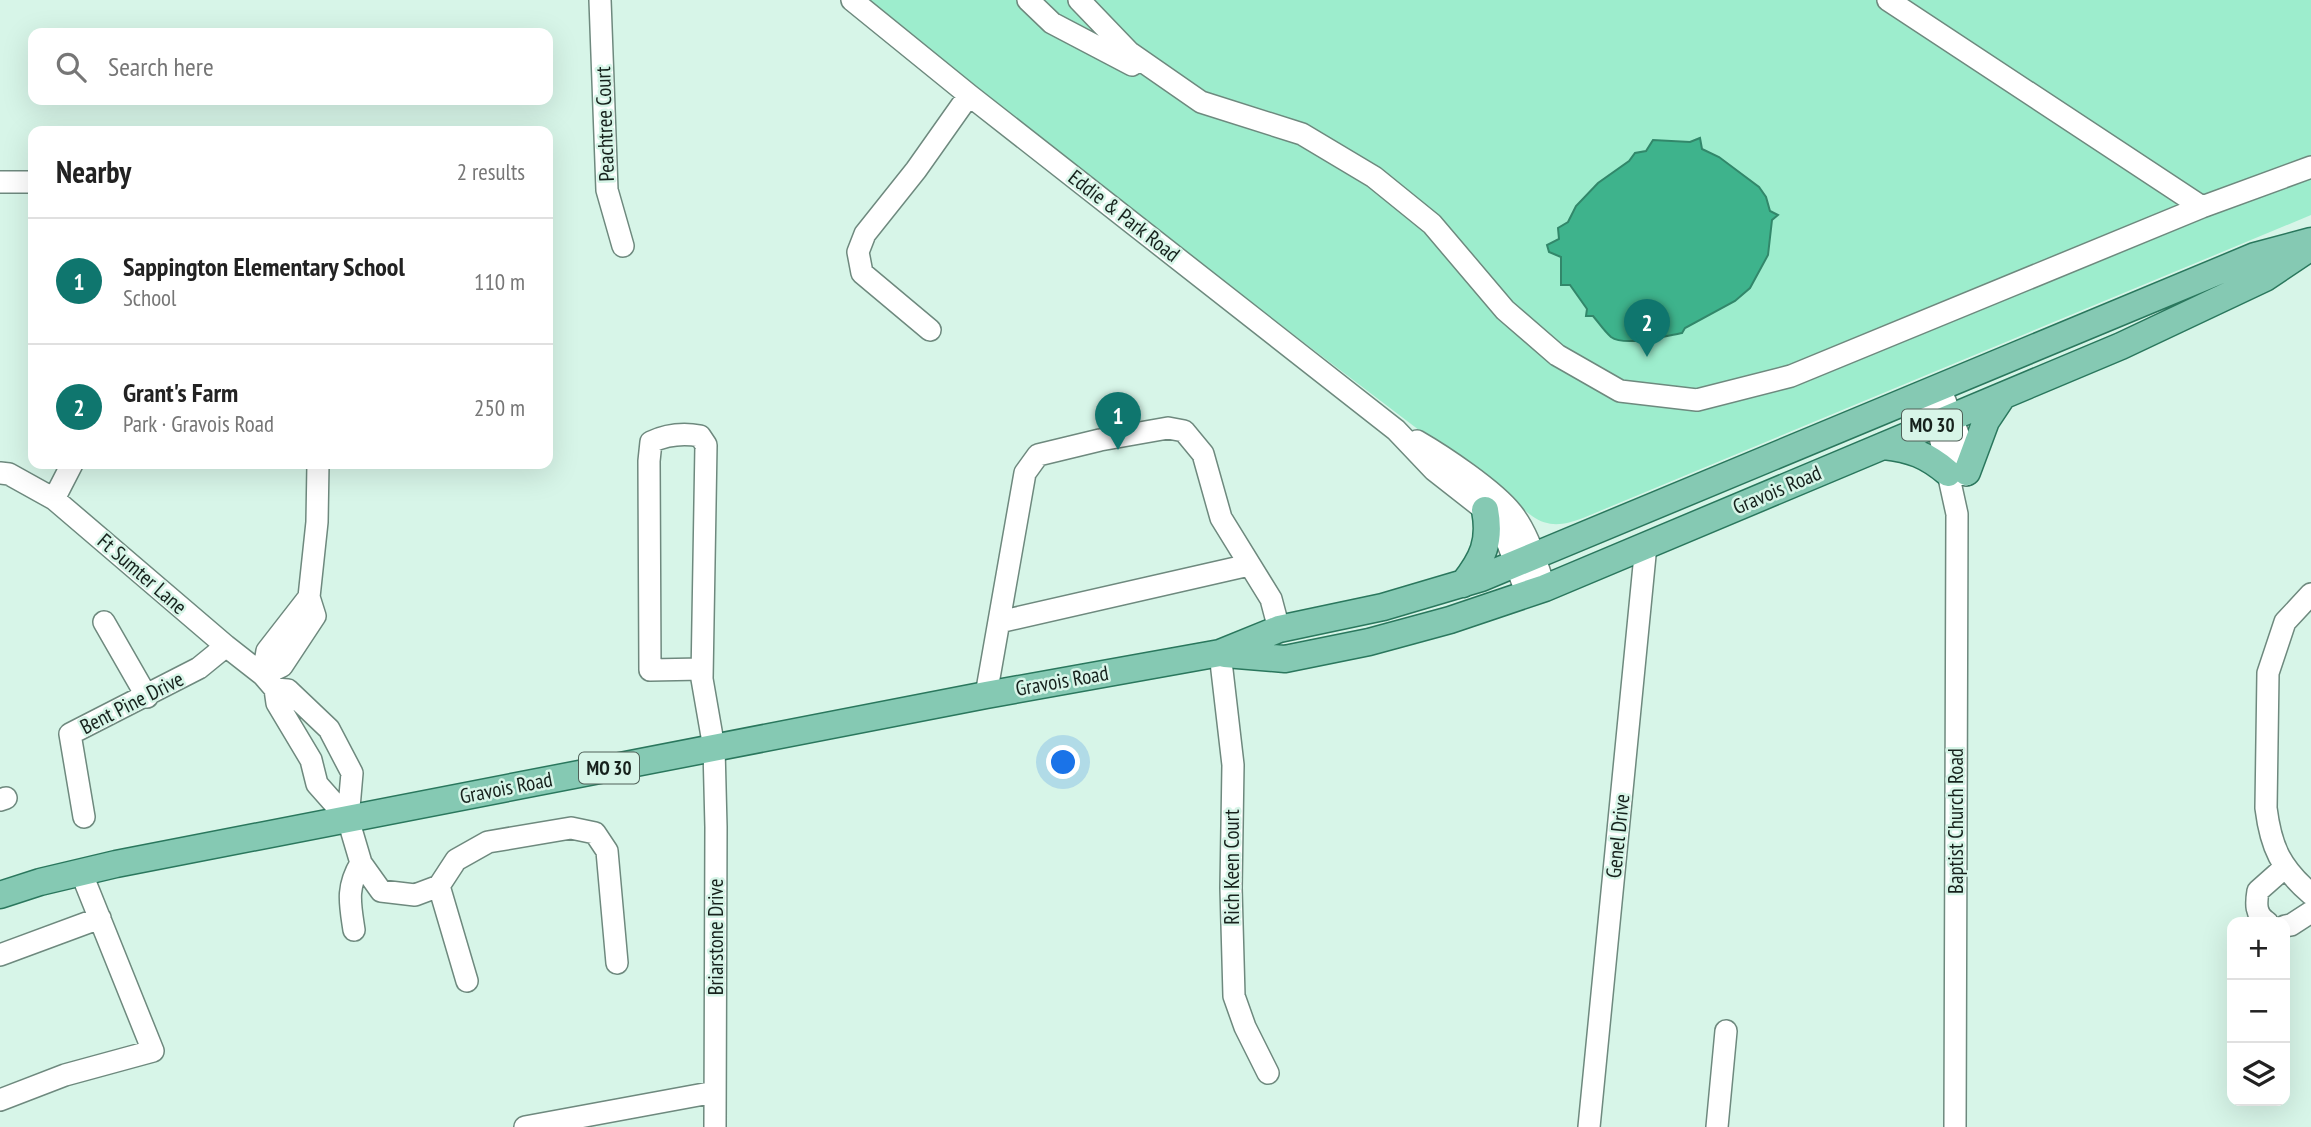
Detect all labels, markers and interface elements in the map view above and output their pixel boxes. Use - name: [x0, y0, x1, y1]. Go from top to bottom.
- search box: [28, 28, 553, 105]
- icon: search: [52, 48, 90, 86]
- text: Search here: [108, 50, 214, 83]
- street label: Peachtree Court: [589, 66, 620, 182]
- text: Nearby: [56, 152, 131, 191]
- text: 2 results: [457, 157, 525, 186]
- street label: Eddie & Park Road: [1063, 164, 1185, 268]
- text: Sappington Elementary School: [123, 250, 405, 283]
- text: 1: [74, 267, 85, 296]
- text: 110 m: [474, 267, 525, 296]
- text: School: [123, 283, 176, 312]
- pin: 2: [1624, 299, 1670, 357]
- text: Grant's Farm: [123, 376, 238, 409]
- pin: 1: [1095, 392, 1141, 450]
- text: 2: [74, 393, 85, 422]
- text: 250 m: [474, 393, 525, 422]
- text: Park · Gravois Road: [123, 409, 274, 438]
- road number: MO 30: [1902, 410, 1962, 440]
- street label: Gravois Road: [1728, 459, 1825, 520]
- street label: Ft Sumter Lane: [92, 527, 193, 620]
- street label: Gravois Road: [1013, 659, 1110, 702]
- street label: Bent Pine Drive: [76, 665, 188, 740]
- your location: [1046, 745, 1080, 779]
- street label: Baptist Church Road: [1942, 748, 1969, 894]
- road number: MO 30: [579, 752, 639, 783]
- street label: Gravois Road: [457, 765, 554, 810]
- street label: Genel Drive: [1600, 793, 1635, 879]
- street label: Rich Keen Court: [1218, 809, 1245, 925]
- street label: Briarstone Drive: [702, 879, 729, 995]
- map controls: [2227, 917, 2290, 1106]
- button: +: [2227, 917, 2290, 980]
- button: −: [2227, 980, 2290, 1043]
- button: layers: [2227, 1043, 2290, 1106]

